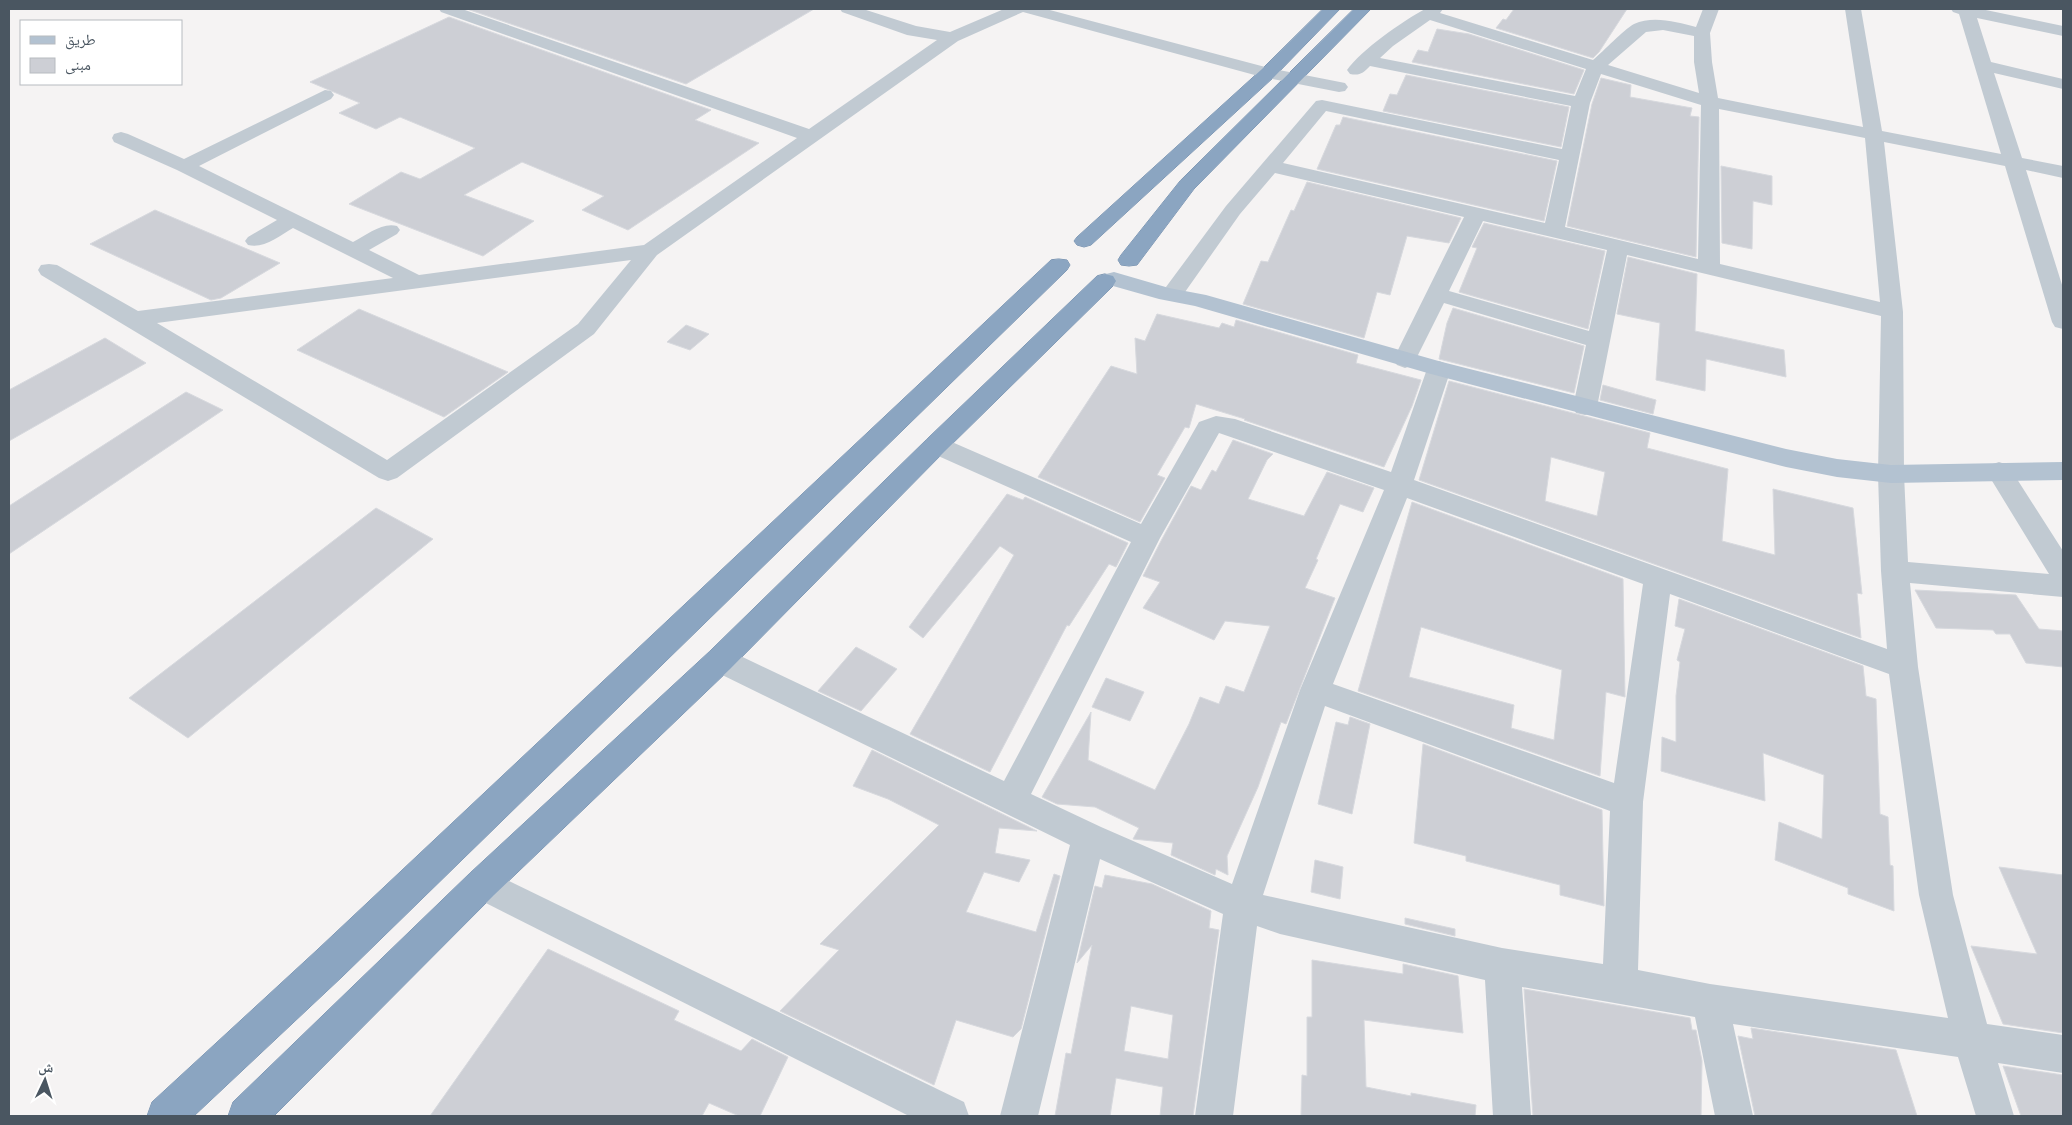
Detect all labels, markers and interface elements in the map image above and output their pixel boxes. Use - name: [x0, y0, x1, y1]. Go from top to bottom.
- legend: [20, 20, 182, 85]
- text: طريق: [65, 31, 96, 50]
- text: مبنى: [65, 56, 91, 75]
- north arrow: [20, 1055, 70, 1105]
- text: ش: [38, 1059, 54, 1077]

